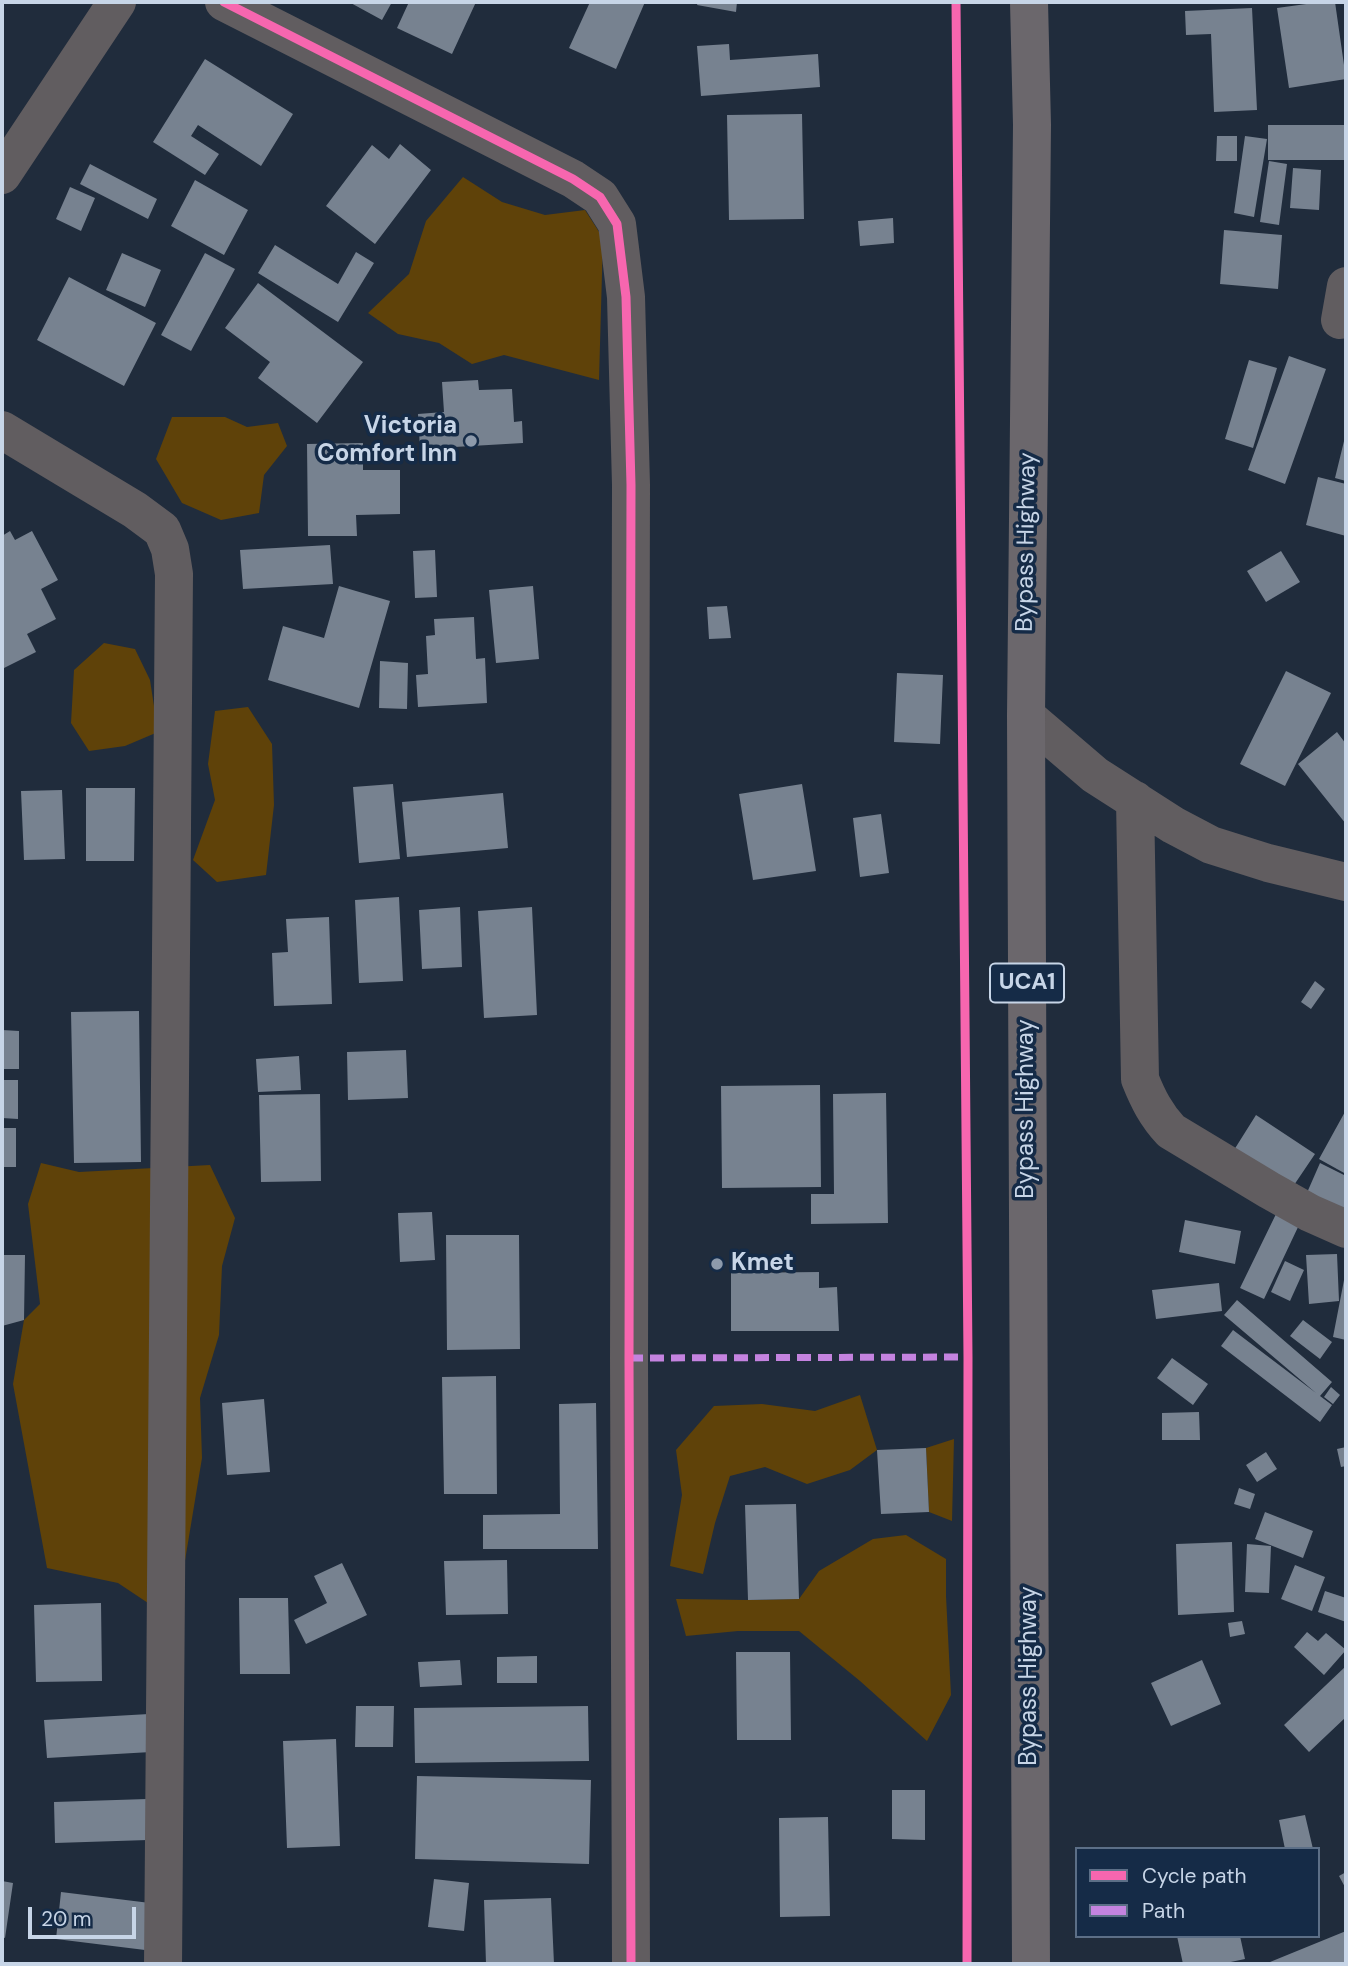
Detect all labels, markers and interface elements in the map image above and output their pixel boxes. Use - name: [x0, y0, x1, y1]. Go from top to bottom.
- place label: Victoria Comfort Inn: [317, 413, 457, 469]
- marker: Victoria Comfort Inn: [463, 433, 479, 449]
- street label: Bypass Highway: [1011, 452, 1043, 632]
- road number: UCA1: [990, 964, 1064, 1002]
- street label: Bypass Highway: [1013, 1019, 1041, 1199]
- place label: Kmet: [731, 1250, 794, 1278]
- marker: Kmet: [709, 1256, 725, 1272]
- street label: Bypass Highway: [1016, 1586, 1044, 1766]
- legend: [1075, 1847, 1320, 1938]
- text: Cycle path: [1142, 1862, 1247, 1890]
- scale bar: [32, 1892, 140, 1936]
- text: Path: [1142, 1897, 1185, 1925]
- text: 20 m: [41, 1905, 92, 1933]

